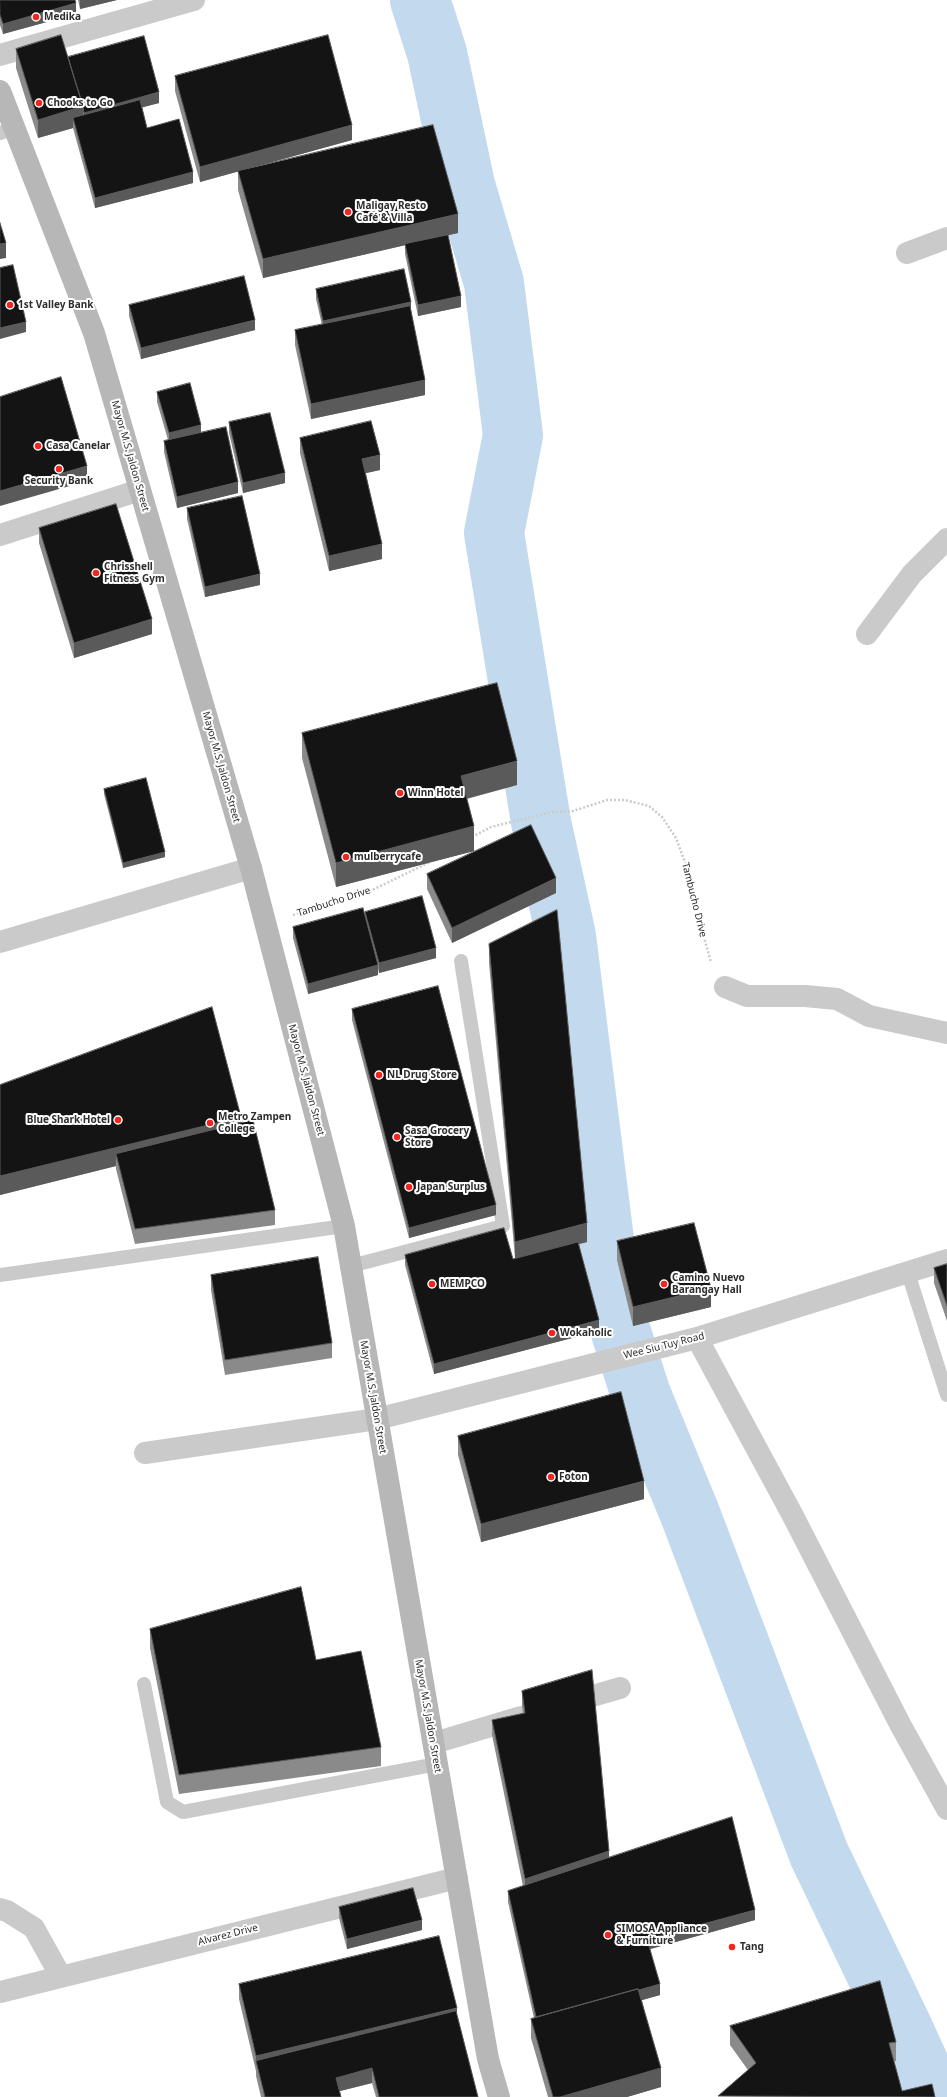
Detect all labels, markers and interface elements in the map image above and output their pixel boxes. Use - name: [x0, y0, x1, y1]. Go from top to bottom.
- place label: Medika: [44, 11, 81, 23]
- marker: Medika: [31, 12, 41, 22]
- place label: Chooks to Go: [47, 97, 113, 109]
- marker: Chooks to Go: [34, 98, 44, 108]
- place label: Maligay Resto Café & Villa: [356, 200, 426, 224]
- marker: Maligay Resto Café & Villa: [343, 207, 353, 217]
- place label: 1st Valley Bank: [18, 299, 93, 311]
- marker: 1st Valley Bank: [5, 300, 15, 310]
- street label: Mayor M.S. Jaldon Street: [108, 399, 152, 513]
- place label: Casa Canelar: [46, 440, 110, 452]
- marker: Casa Canelar: [33, 441, 43, 451]
- marker: Security Bank: [54, 464, 64, 474]
- place label: Security Bank: [25, 475, 93, 487]
- place label: Chrisshell Fitness Gym: [104, 561, 165, 584]
- marker: Chrisshell Fitness Gym: [91, 568, 101, 578]
- street label: Mayor M.S. Jaldon Street: [199, 710, 243, 824]
- place label: Winn Hotel: [408, 787, 463, 799]
- marker: Winn Hotel: [395, 788, 405, 798]
- place label: mulberrycafe: [354, 851, 421, 863]
- marker: mulberrycafe: [341, 852, 351, 862]
- street label: Tambucho Drive: [679, 861, 709, 939]
- street label: Tambucho Drive: [296, 884, 372, 920]
- street label: Mayor M.S. Jaldon Street: [285, 1023, 327, 1137]
- place label: NL Drug Store: [387, 1069, 457, 1081]
- marker: NL Drug Store: [374, 1070, 384, 1080]
- place label: Metro Zampen College: [218, 1111, 291, 1134]
- place label: Blue Shark Hotel: [27, 1114, 110, 1126]
- marker: Blue Shark Hotel: [113, 1115, 123, 1125]
- marker: Metro Zampen College: [205, 1118, 215, 1128]
- place label: Sasa Grocery Store: [405, 1125, 469, 1148]
- marker: Sasa Grocery Store: [392, 1132, 402, 1142]
- place label: Japan Surplus: [417, 1181, 485, 1193]
- marker: Japan Surplus: [404, 1182, 414, 1192]
- place label: Camino Nuevo Barangay Hall: [672, 1272, 745, 1296]
- place label: MEMPCO: [440, 1278, 485, 1290]
- marker: MEMPCO: [427, 1279, 437, 1289]
- marker: Camino Nuevo Barangay Hall: [659, 1279, 669, 1289]
- place label: Wokaholic: [560, 1327, 612, 1339]
- marker: Wokaholic: [547, 1328, 557, 1338]
- street label: Wee Siu Tuy Road: [622, 1330, 706, 1362]
- street label: Mayor M.S. Jaldon Street: [357, 1339, 389, 1455]
- place label: Foton: [559, 1471, 588, 1483]
- marker: Foton: [546, 1472, 556, 1482]
- street label: Mayor M.S. Jaldon Street: [412, 1658, 444, 1774]
- street label: Alvarez Drive: [197, 1922, 259, 1948]
- place label: SIMOSA Appliance & Furniture: [616, 1923, 707, 1946]
- marker: SIMOSA Appliance & Furniture: [603, 1930, 613, 1940]
- place label: Tang: [740, 1941, 764, 1953]
- marker: Tang: [727, 1942, 737, 1952]

